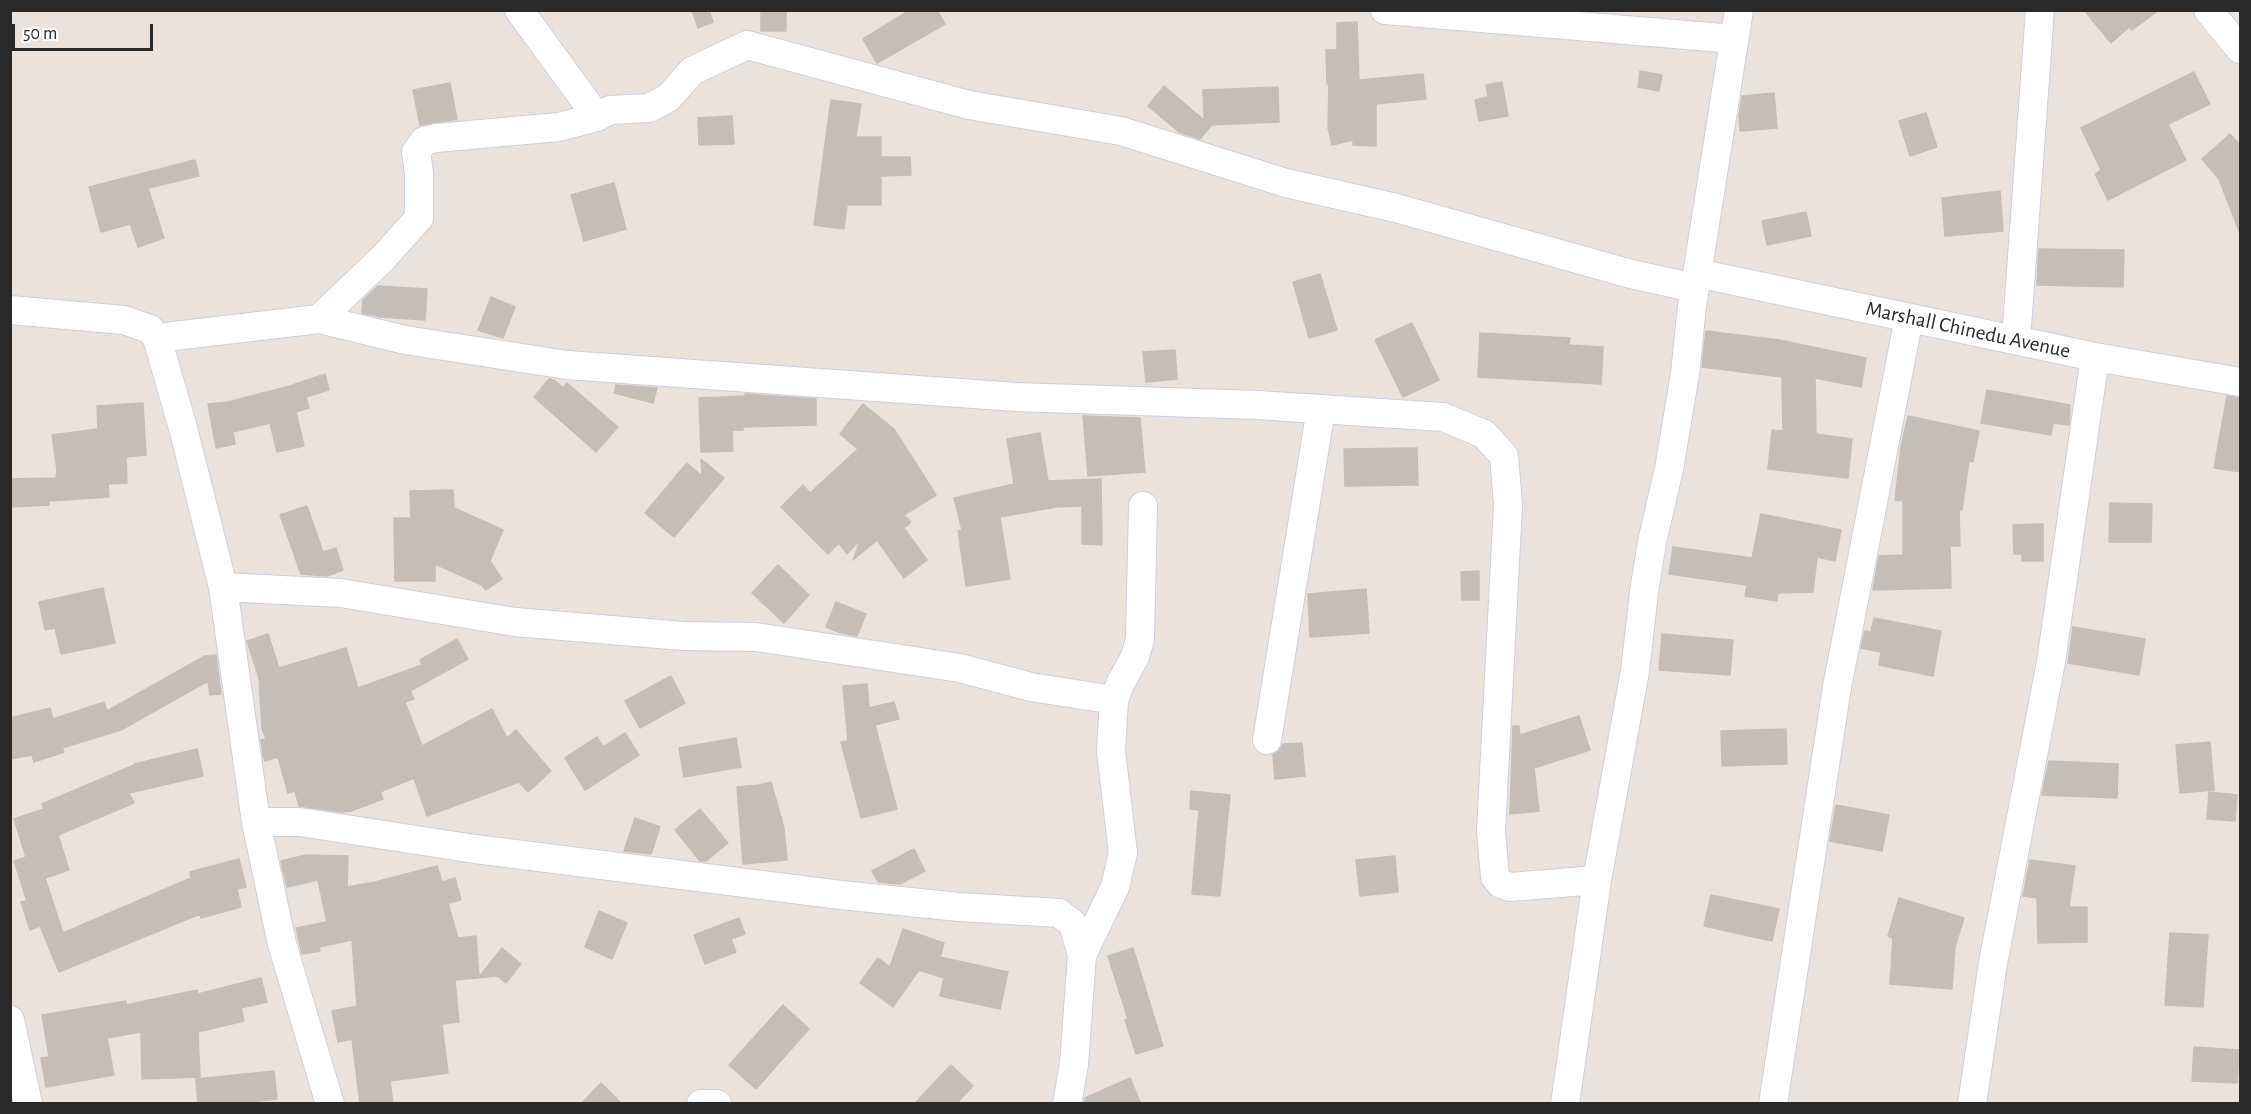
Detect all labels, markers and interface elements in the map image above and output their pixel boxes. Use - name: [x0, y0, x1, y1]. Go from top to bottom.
- scale bar: [15, 12, 156, 50]
- text: 50 m: [23, 25, 57, 43]
- street label: Marshall Chinedu Avenue: [1863, 296, 2073, 364]

